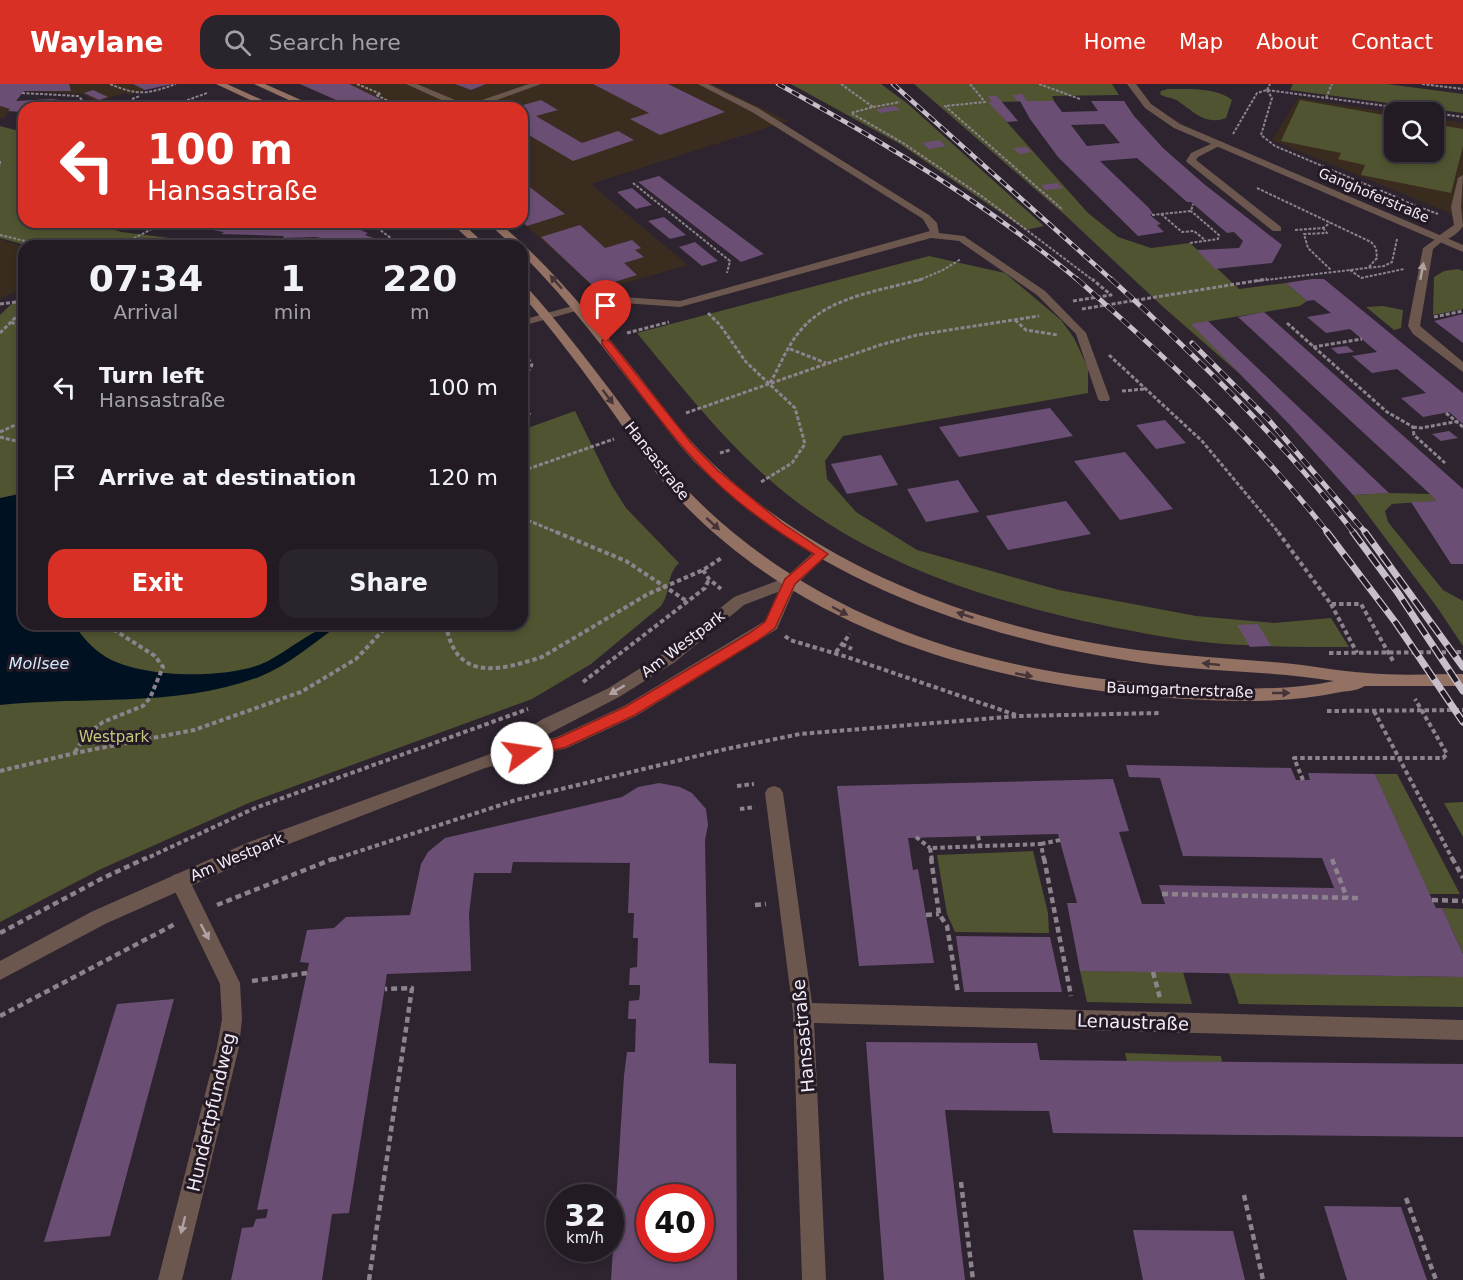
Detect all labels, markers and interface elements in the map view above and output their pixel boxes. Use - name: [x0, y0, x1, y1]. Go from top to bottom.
- search box: [200, 15, 620, 69]
- text: Waylane: [30, 26, 164, 59]
- icon: search: [221, 26, 254, 59]
- text: Search here: [269, 30, 401, 55]
- text: Home: [1084, 30, 1146, 54]
- text: Map: [1179, 30, 1223, 54]
- text: About: [1256, 30, 1318, 54]
- text: Contact: [1351, 30, 1433, 54]
- map controls: [1384, 102, 1444, 162]
- button: search: [1384, 102, 1444, 162]
- text: 100 m: [147, 125, 293, 174]
- icon: left: [48, 126, 126, 204]
- street label: Ganghoferstraße: [1316, 164, 1432, 226]
- text: Hansastraße: [147, 175, 318, 206]
- text: 07:34: [89, 258, 203, 299]
- text: 1: [280, 258, 305, 299]
- text: 220: [382, 258, 457, 299]
- one-way arrow: [1418, 261, 1427, 280]
- one-way arrow: [549, 274, 563, 289]
- pin: [580, 280, 631, 342]
- icon: arrive: [589, 289, 622, 322]
- text: Arrival: [113, 300, 178, 324]
- text: min: [274, 300, 312, 324]
- text: m: [410, 300, 430, 324]
- text: Turn left: [99, 363, 204, 388]
- icon: left: [48, 371, 81, 404]
- text: 100 m: [428, 375, 498, 400]
- text: Hansastraße: [99, 388, 225, 412]
- one-way arrow: [602, 389, 614, 405]
- street label: Hansastraße: [621, 418, 693, 504]
- icon: arrive: [48, 461, 81, 494]
- text: Arrive at destination: [99, 465, 356, 490]
- text: 120 m: [428, 465, 498, 490]
- one-way arrow: [705, 517, 720, 531]
- button: Exit: [48, 549, 267, 618]
- button: Share: [279, 549, 498, 618]
- one-way arrow: [832, 606, 849, 616]
- street label: Am Westpark: [638, 607, 729, 681]
- one-way arrow: [956, 609, 974, 619]
- water label: Mollsee: [9, 654, 69, 673]
- one-way arrow: [1201, 659, 1220, 669]
- one-way arrow: [1015, 671, 1034, 680]
- street label: Baumgartnerstraße: [1106, 678, 1254, 702]
- one-way arrow: [609, 685, 625, 696]
- one-way arrow: [1271, 688, 1290, 698]
- position arrow: [490, 721, 554, 785]
- park label: Westpark: [79, 728, 150, 746]
- street label: Am Westpark: [187, 829, 287, 885]
- one-way arrow: [200, 924, 210, 941]
- street label: Hansastraße: [788, 978, 818, 1094]
- street label: Lenaustraße: [1077, 1010, 1189, 1034]
- street label: Hundertpfundweg: [182, 1030, 240, 1194]
- speed limit sign: 40: [636, 1184, 714, 1262]
- text: 32: [564, 1198, 606, 1233]
- one-way arrow: [178, 1216, 188, 1234]
- text: km/h: [566, 1229, 604, 1247]

